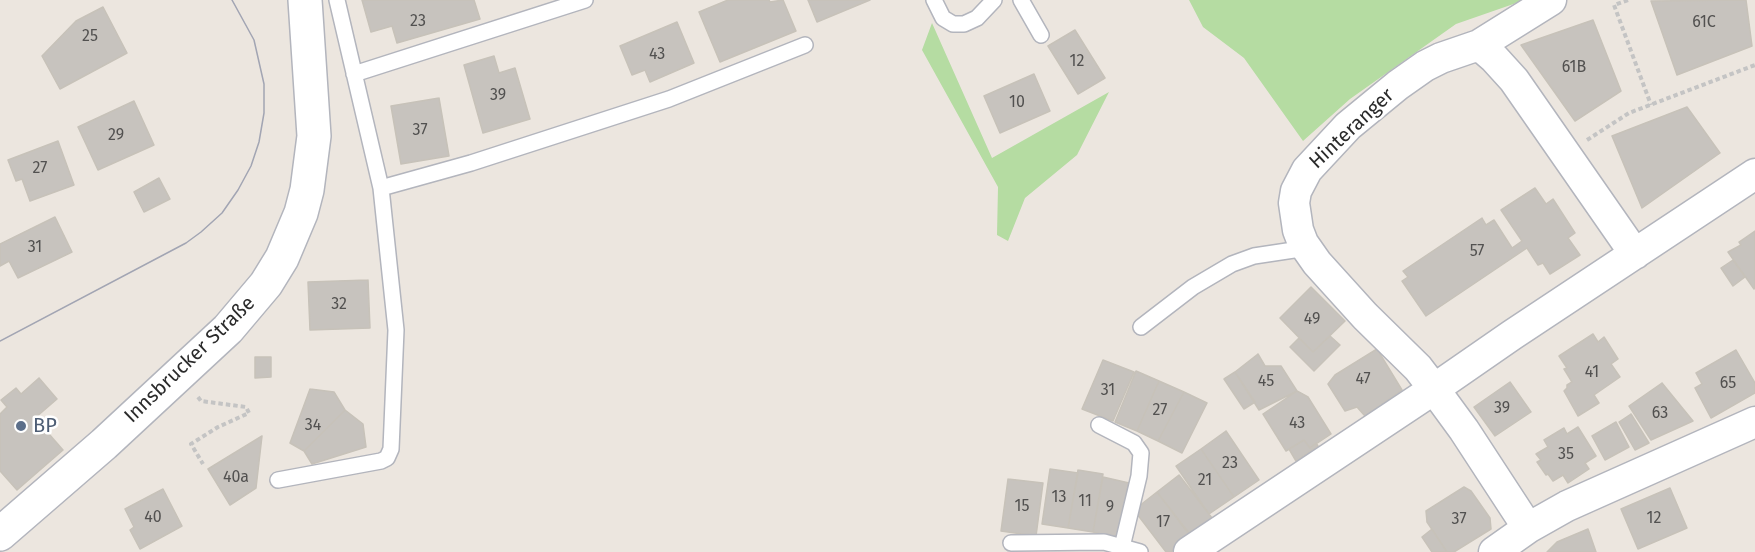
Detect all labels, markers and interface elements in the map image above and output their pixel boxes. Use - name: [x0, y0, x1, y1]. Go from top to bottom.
- house number: 23: [410, 12, 426, 32]
- house number: 61C: [1692, 13, 1716, 33]
- house number: 25: [82, 27, 98, 47]
- house number: 43: [649, 45, 665, 65]
- house number: 12: [1070, 52, 1084, 72]
- house number: 61B: [1562, 58, 1586, 78]
- street label: Hinteranger: [1305, 84, 1399, 174]
- house number: 39: [490, 86, 506, 106]
- house number: 10: [1009, 93, 1025, 113]
- house number: 37: [412, 121, 428, 141]
- house number: 29: [108, 126, 124, 146]
- house number: 27: [33, 159, 47, 179]
- house number: 31: [28, 238, 42, 258]
- house number: 57: [1470, 242, 1484, 262]
- street label: Innsbrucker Straße: [120, 292, 260, 428]
- house number: 32: [331, 295, 347, 315]
- house number: 49: [1304, 310, 1320, 330]
- house number: 41: [1585, 363, 1599, 383]
- house number: 47: [1355, 370, 1371, 390]
- house number: 45: [1258, 372, 1274, 392]
- house number: 65: [1720, 374, 1736, 394]
- house number: 31: [1101, 381, 1115, 401]
- house number: 39: [1494, 399, 1510, 419]
- house number: 27: [1153, 401, 1167, 421]
- house number: 63: [1652, 404, 1668, 424]
- place label: BP: [33, 414, 57, 438]
- house number: 43: [1289, 414, 1305, 434]
- house number: 34: [305, 416, 321, 436]
- marker: BP: [14, 419, 28, 433]
- house number: 35: [1558, 445, 1574, 465]
- house number: 23: [1222, 454, 1238, 474]
- house number: 40a: [223, 468, 249, 488]
- house number: 21: [1198, 471, 1212, 491]
- house number: 13: [1052, 488, 1066, 508]
- house number: 11: [1078, 492, 1092, 512]
- house number: 15: [1015, 497, 1029, 517]
- house number: 9: [1106, 498, 1114, 518]
- house number: 40: [144, 508, 162, 528]
- house number: 12: [1647, 509, 1661, 529]
- house number: 37: [1451, 510, 1467, 530]
- house number: 17: [1156, 513, 1170, 533]

